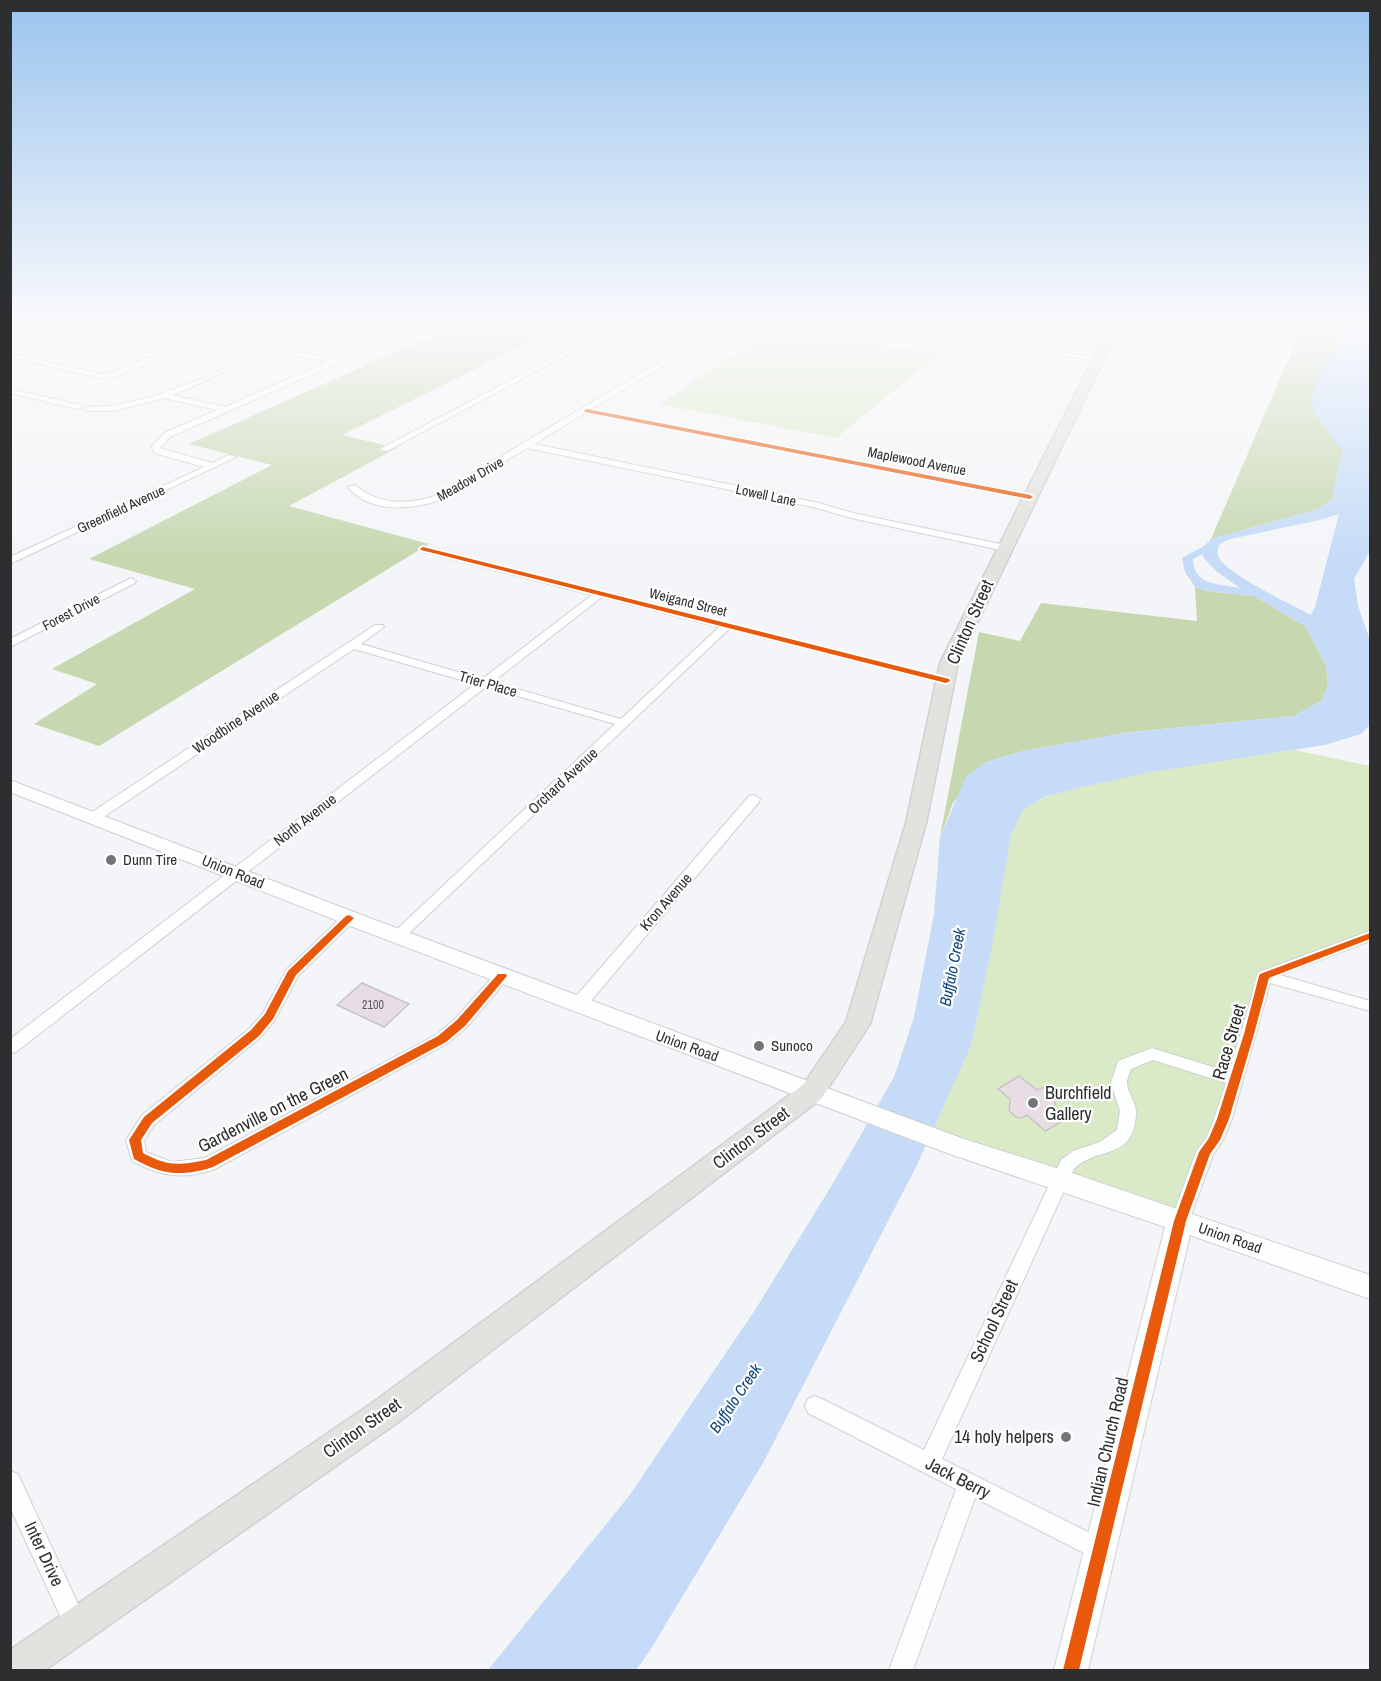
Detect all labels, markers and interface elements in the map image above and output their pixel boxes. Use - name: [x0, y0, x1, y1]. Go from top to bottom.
- street label: Maplewood Avenue: [866, 443, 968, 479]
- street label: Meadow Drive: [433, 453, 507, 505]
- street label: Lowell Lane: [734, 480, 798, 510]
- street label: Greenfield Avenue: [74, 481, 168, 537]
- street label: Clinton Street: [940, 575, 999, 668]
- street label: Weigand Street: [647, 584, 729, 620]
- street label: Forest Drive: [39, 589, 103, 635]
- street label: Trier Place: [457, 665, 520, 702]
- street label: Woodbine Avenue: [188, 685, 283, 758]
- street label: Orchard Avenue: [523, 743, 602, 819]
- street label: North Avenue: [269, 788, 341, 851]
- place label: Dunn Tire: [123, 849, 177, 870]
- street label: Union Road: [199, 850, 268, 894]
- marker: Dunn Tire: [104, 853, 118, 867]
- street label: Kron Avenue: [635, 868, 697, 935]
- water label: Buffalo Creek: [934, 926, 970, 1008]
- house number: 2100: [362, 997, 384, 1013]
- street label: Race Street: [1206, 1001, 1251, 1083]
- street label: Union Road: [653, 1024, 722, 1067]
- place label: Sunoco: [771, 1035, 813, 1056]
- marker: Sunoco: [752, 1039, 766, 1053]
- street label: Gardenville on the Green: [193, 1061, 352, 1158]
- place label: Burchfield Gallery: [1045, 1080, 1111, 1126]
- marker: Burchfield Gallery: [1026, 1096, 1040, 1110]
- street label: Clinton Street: [707, 1100, 794, 1175]
- street label: Union Road: [1196, 1217, 1265, 1258]
- street label: School Street: [963, 1275, 1024, 1366]
- water label: Buffalo Creek: [704, 1359, 767, 1437]
- street label: Indian Church Road: [1080, 1375, 1135, 1509]
- street label: Clinton Street: [318, 1391, 406, 1464]
- place label: 14 holy helpers: [954, 1424, 1054, 1449]
- marker: 14 holy helpers: [1059, 1430, 1073, 1444]
- street label: Jack Berry: [921, 1451, 996, 1505]
- street label: Inter Drive: [19, 1517, 70, 1590]

